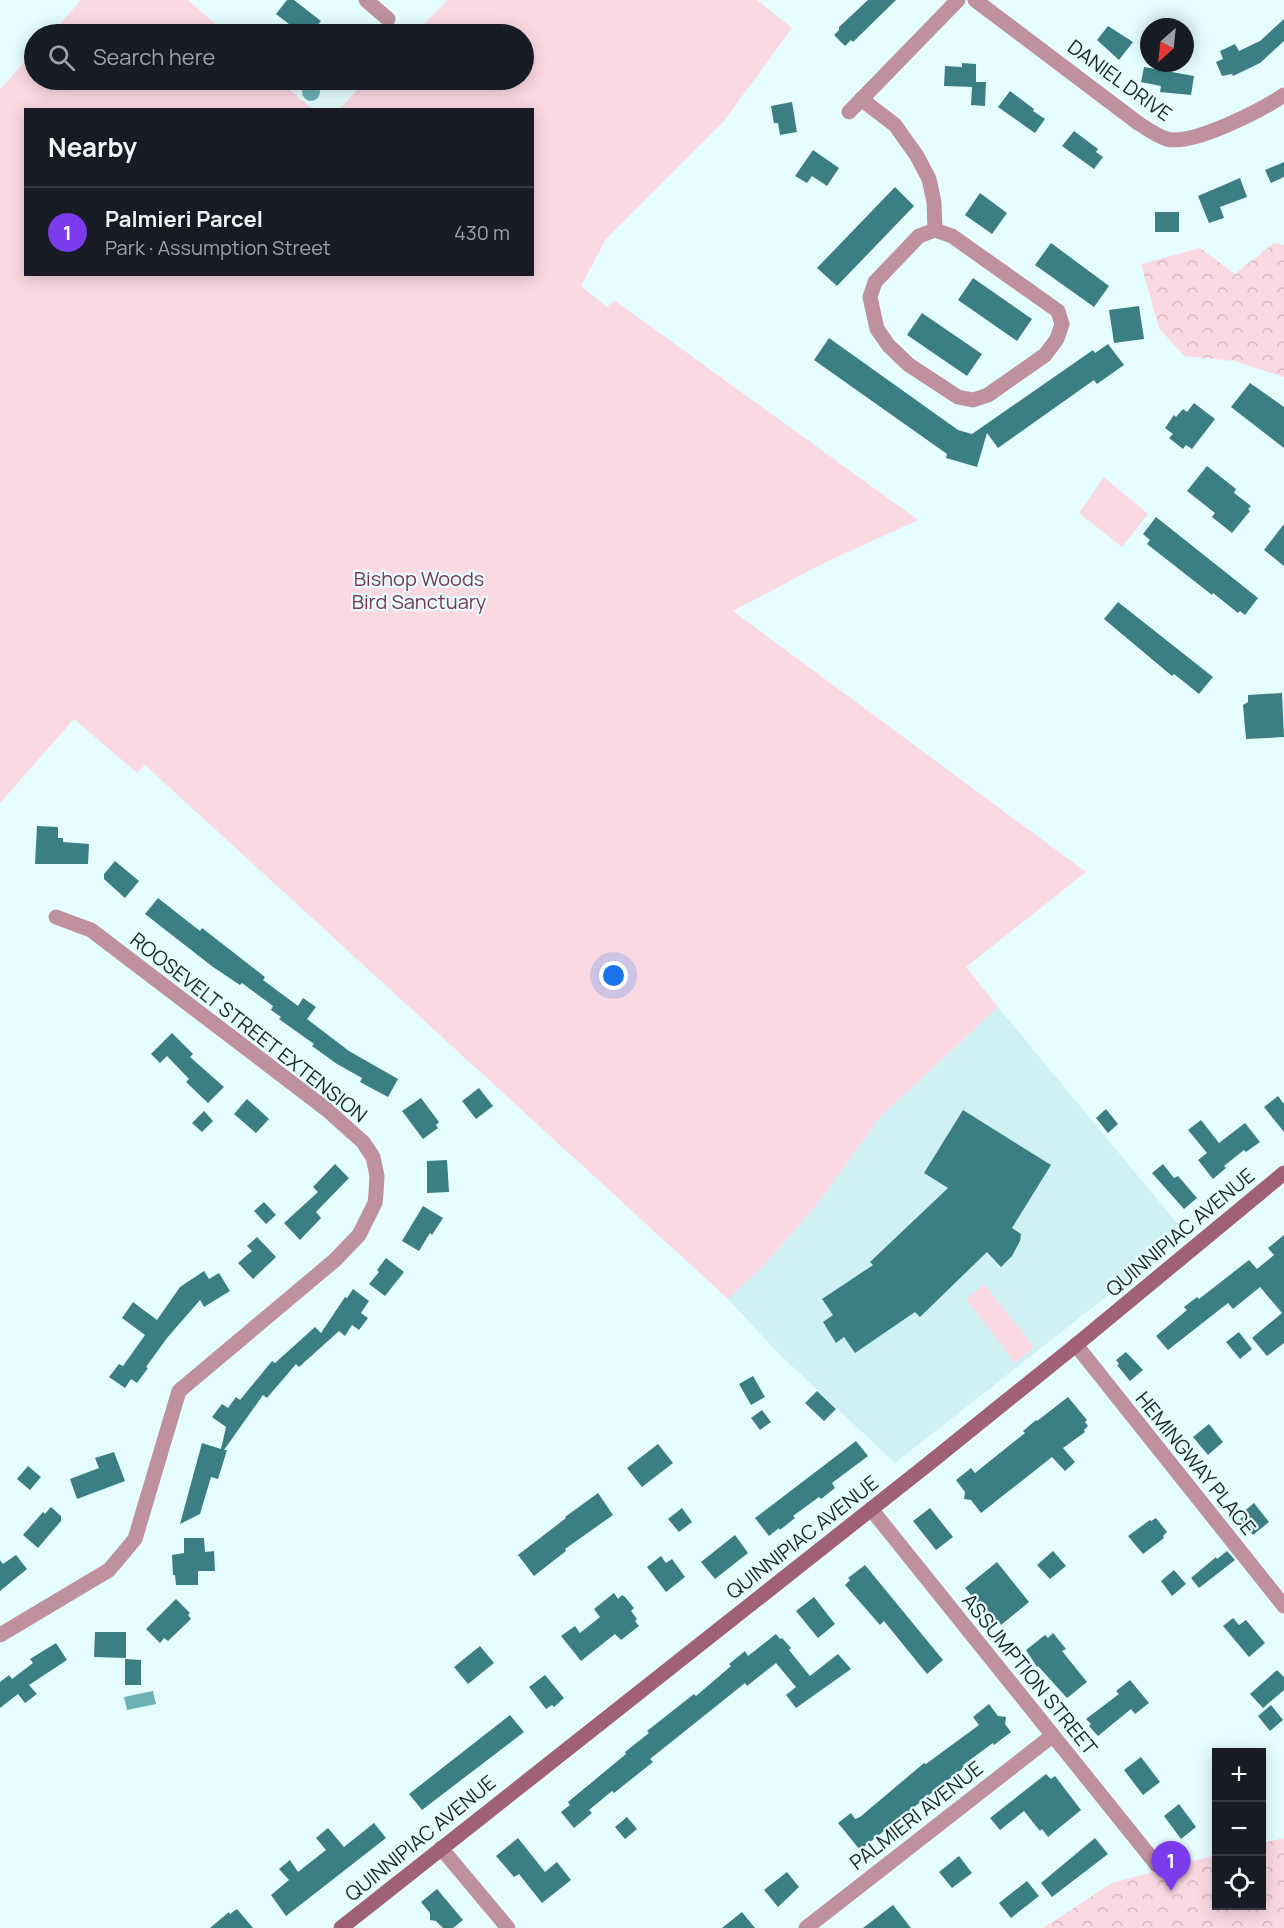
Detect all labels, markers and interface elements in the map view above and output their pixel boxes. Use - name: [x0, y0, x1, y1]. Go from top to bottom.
- north arrow: [1140, 18, 1194, 72]
- search box: [24, 24, 534, 90]
- street label: DANIEL DRIVE: [1062, 33, 1178, 127]
- icon: search: [45, 41, 78, 74]
- text: Search here: [93, 42, 215, 72]
- text: Nearby: [48, 129, 137, 165]
- text: Palmieri Parcel: [105, 204, 263, 234]
- text: 1: [63, 219, 72, 246]
- text: 430 m: [454, 219, 510, 246]
- text: Park · Assumption Street: [105, 234, 331, 261]
- park label: Bishop Woods Bird Sanctuary: [352, 565, 487, 615]
- street label: ROOSEVELT STREET EXTENSION: [125, 926, 373, 1128]
- your location: [599, 961, 628, 990]
- street label: QUINNIPIAC AVENUE: [1100, 1162, 1260, 1302]
- street label: HEMINGWAY PLACE: [1130, 1386, 1262, 1540]
- street label: QUINNIPIAC AVENUE: [720, 1469, 884, 1605]
- street label: ASSUMPTION STREET: [956, 1588, 1104, 1760]
- map controls: [1212, 1748, 1266, 1910]
- button: +: [1212, 1748, 1266, 1802]
- street label: PALMIERI AVENUE: [844, 1754, 988, 1876]
- street label: QUINNIPIAC AVENUE: [339, 1769, 501, 1907]
- button: −: [1212, 1802, 1266, 1856]
- pin: 1: [1152, 1842, 1190, 1891]
- button: locate: [1212, 1856, 1266, 1910]

